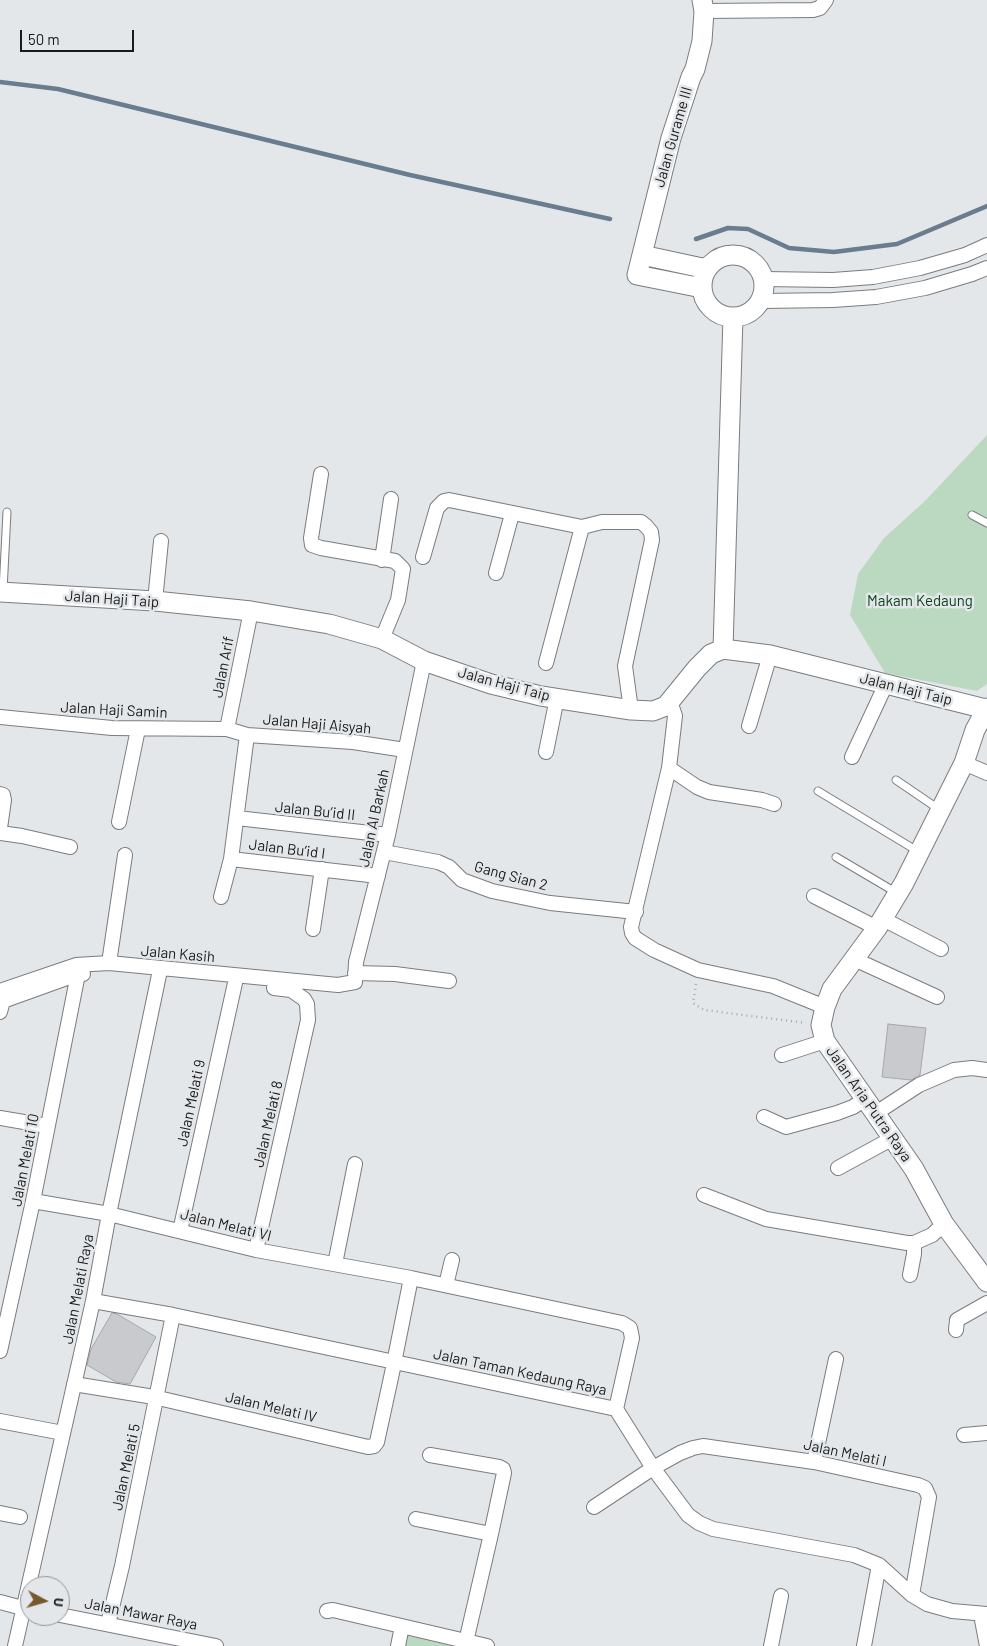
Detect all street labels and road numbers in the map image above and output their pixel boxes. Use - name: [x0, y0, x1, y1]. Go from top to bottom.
- street label: Jalan Gurame III: [650, 85, 696, 189]
- street label: Jalan Haji Taip: [64, 587, 160, 611]
- street label: Jalan Arif: [208, 635, 238, 699]
- street label: Jalan Haji Taip: [456, 663, 552, 705]
- street label: Jalan Haji Taip: [858, 669, 954, 709]
- street label: Jalan Haji Samin: [60, 698, 168, 722]
- street label: Jalan Haji Aisyah: [262, 710, 372, 738]
- street label: Jalan Al Barkah: [355, 767, 393, 869]
- street label: Jalan Bu’id II: [274, 798, 356, 824]
- street label: Jalan Bu’id I: [248, 835, 326, 863]
- street label: Gang Sian 2: [472, 858, 550, 894]
- street label: Jalan Kasih: [140, 942, 216, 966]
- street label: Jalan Aria Putra Raya: [822, 1043, 916, 1165]
- street label: Jalan Melati 9: [173, 1058, 209, 1148]
- street label: Jalan Melati 8: [249, 1079, 287, 1169]
- street label: Jalan Melati 10: [7, 1112, 43, 1208]
- street label: Jalan Melati VI: [179, 1205, 273, 1245]
- street label: Jalan Melati Raya: [59, 1232, 97, 1346]
- street label: Jalan Taman Kedaung Raya: [432, 1345, 608, 1399]
- street label: Jalan Melati IV: [224, 1388, 318, 1426]
- street label: Jalan Melati 5: [108, 1422, 144, 1512]
- street label: Jalan Melati I: [802, 1435, 888, 1471]
- street label: Jalan Mawar Raya: [83, 1594, 199, 1634]

